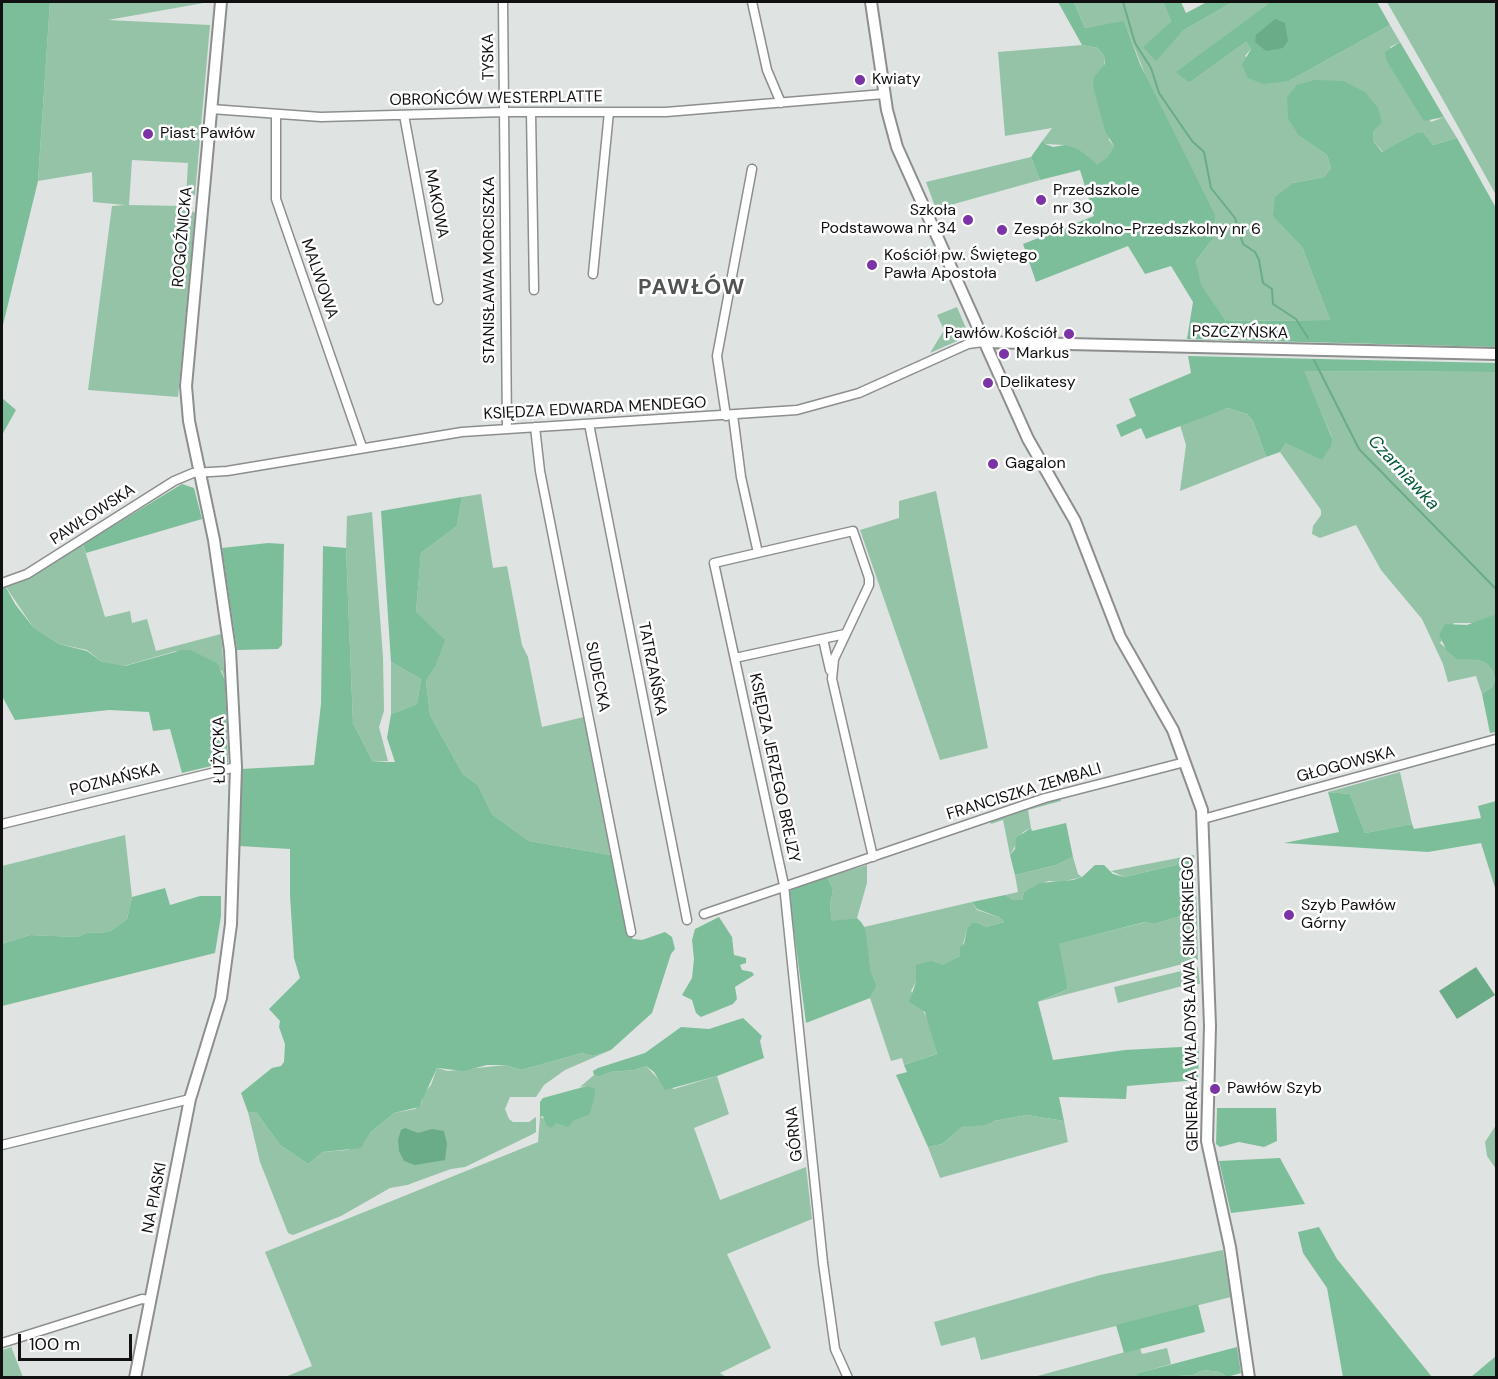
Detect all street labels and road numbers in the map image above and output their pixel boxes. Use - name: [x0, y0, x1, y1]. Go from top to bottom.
- street label: TYSKA: [479, 33, 499, 81]
- street label: OBROŃCÓW WESTERPLATTE: [389, 88, 603, 110]
- street label: MAKOWA: [420, 168, 452, 240]
- street label: STANISŁAWA MORCISZKA: [480, 176, 500, 364]
- street label: ROGOŹNICKA: [169, 186, 197, 288]
- street label: MALWOWA: [296, 236, 342, 322]
- street label: PSZCZYŃSKA: [1192, 323, 1288, 343]
- street label: KSIĘDZA EDWARDA MENDEGO: [483, 394, 707, 424]
- street label: PAWŁOWSKA: [47, 481, 139, 549]
- street label: TATRZAŃSKA: [633, 620, 671, 718]
- street label: SUDECKA: [581, 640, 613, 714]
- street label: KSIĘDZA JERZEGO BREJZY: [745, 672, 803, 864]
- street label: ŁUŻYCKA: [210, 716, 230, 784]
- street label: GŁOGOWSKA: [1295, 743, 1397, 787]
- street label: FRANCISZKA ZEMBALI: [944, 759, 1104, 825]
- street label: POZNAŃSKA: [68, 760, 162, 800]
- street label: GENERAŁA WŁADYSŁAWA SIKORSKIEGO: [1179, 856, 1203, 1152]
- street label: GÓRNA: [783, 1105, 807, 1163]
- street label: NA PIASKI: [139, 1161, 171, 1235]

